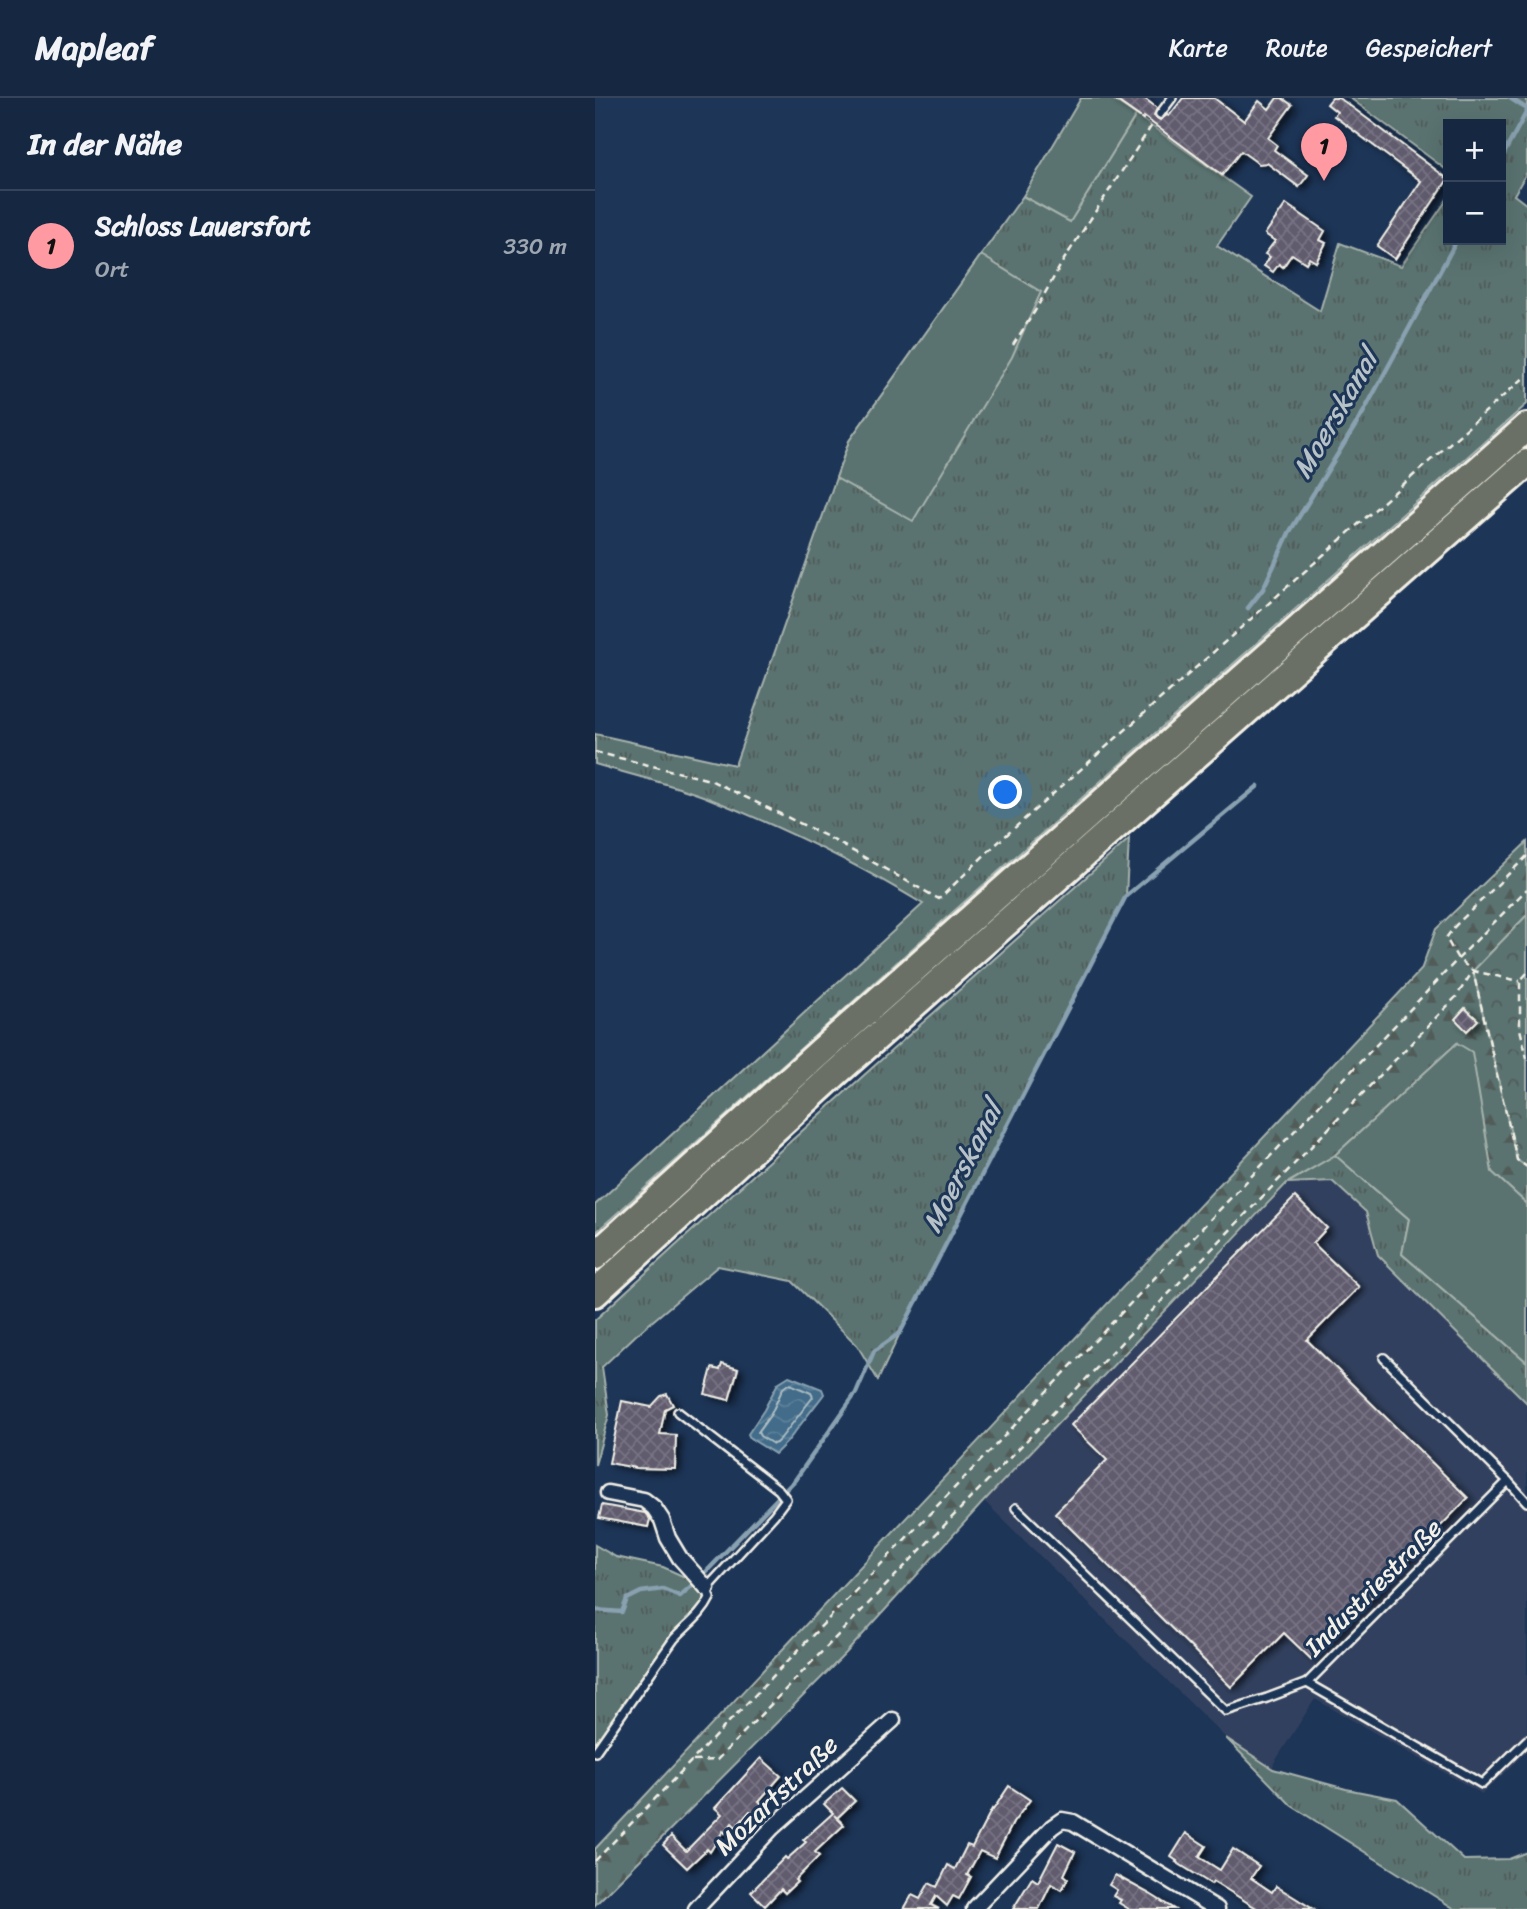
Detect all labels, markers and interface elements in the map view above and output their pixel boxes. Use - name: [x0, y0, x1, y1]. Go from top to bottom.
- text: Mapleaf: [35, 19, 153, 77]
- text: Karte: [1169, 27, 1228, 69]
- text: Route: [1266, 27, 1328, 69]
- text: Gespeichert: [1366, 27, 1492, 69]
- text: In der Nähe: [28, 117, 182, 171]
- map controls: [1443, 119, 1506, 245]
- button: +: [1443, 119, 1506, 182]
- pin: 1: [1301, 123, 1347, 181]
- button: −: [1443, 182, 1506, 245]
- text: Schloss Lauersfort: [95, 203, 311, 249]
- text: 1: [46, 226, 56, 267]
- text: 330 m: [504, 226, 567, 267]
- text: Ort: [95, 249, 129, 290]
- water label: Moerskanal: [1278, 335, 1395, 488]
- your location: [988, 775, 1022, 809]
- water label: Moerskanal: [908, 1087, 1019, 1241]
- street label: Industriestraße: [1292, 1507, 1453, 1668]
- street label: Mozartstraße: [703, 1723, 849, 1867]

